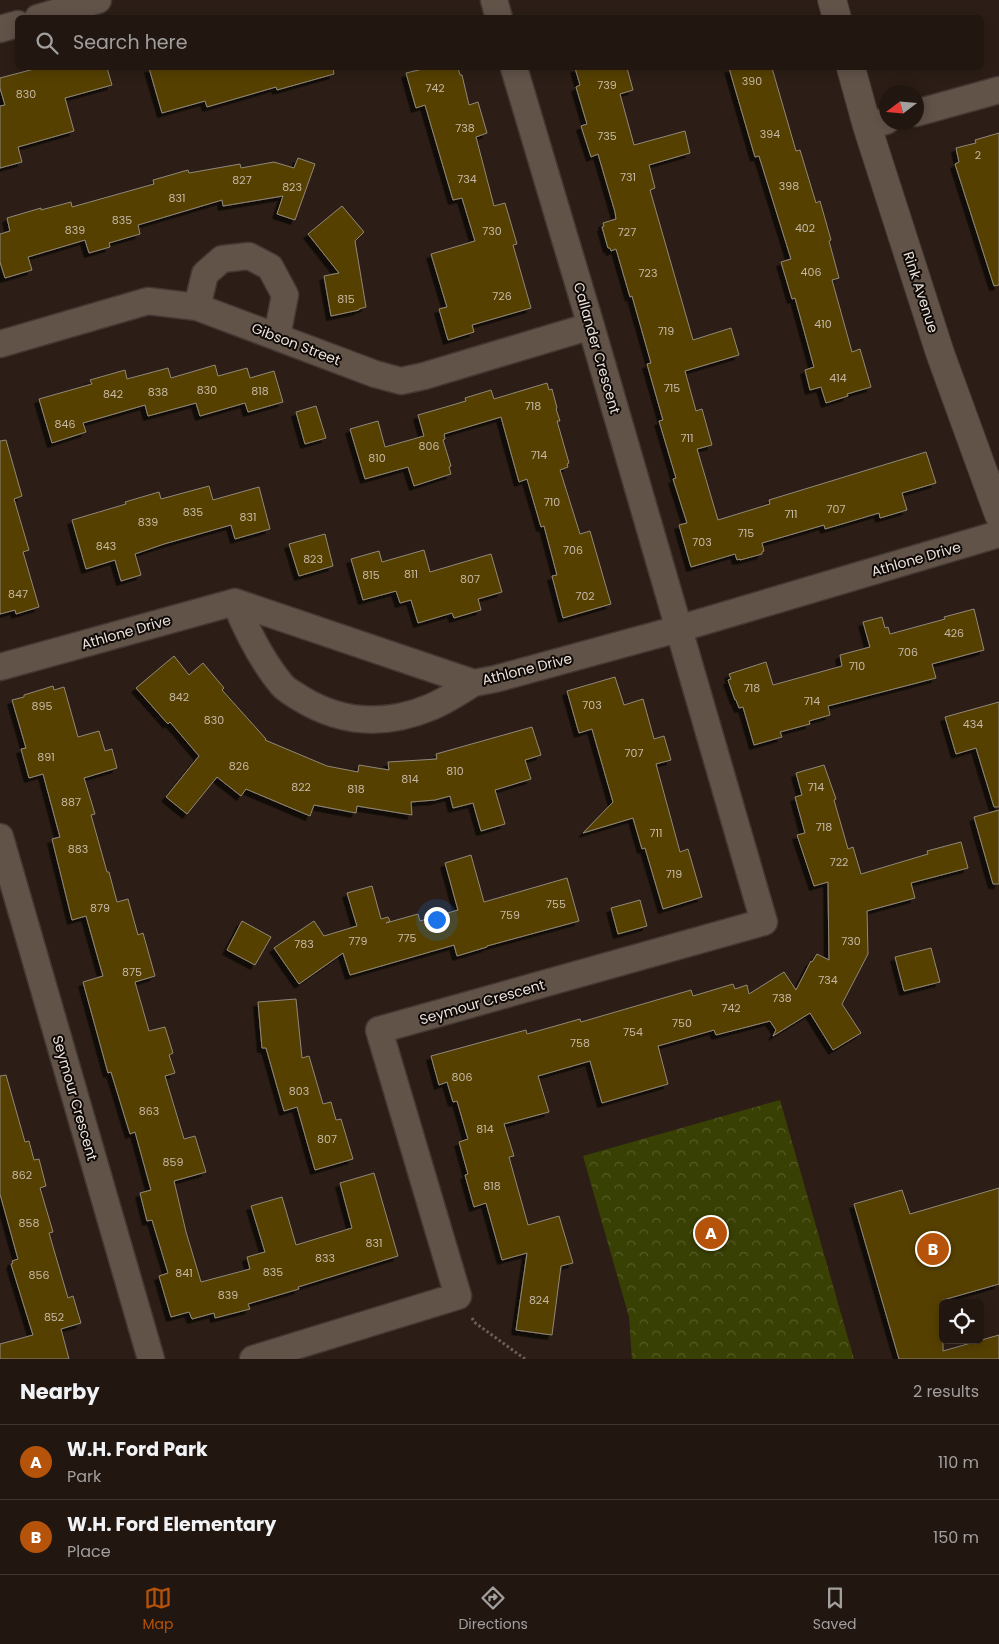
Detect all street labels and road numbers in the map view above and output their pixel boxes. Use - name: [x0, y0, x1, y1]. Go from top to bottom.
- street label: Rink Avenue: [898, 249, 944, 336]
- street label: Callander Crescent: [569, 280, 625, 416]
- street label: Gibson Street: [249, 318, 343, 370]
- street label: Athlone Drive: [869, 537, 963, 581]
- street label: Athlone Drive: [79, 610, 173, 654]
- street label: Athlone Drive: [480, 648, 575, 690]
- street label: Seymour Crescent: [417, 975, 547, 1029]
- street label: Seymour Crescent: [48, 1033, 102, 1163]

